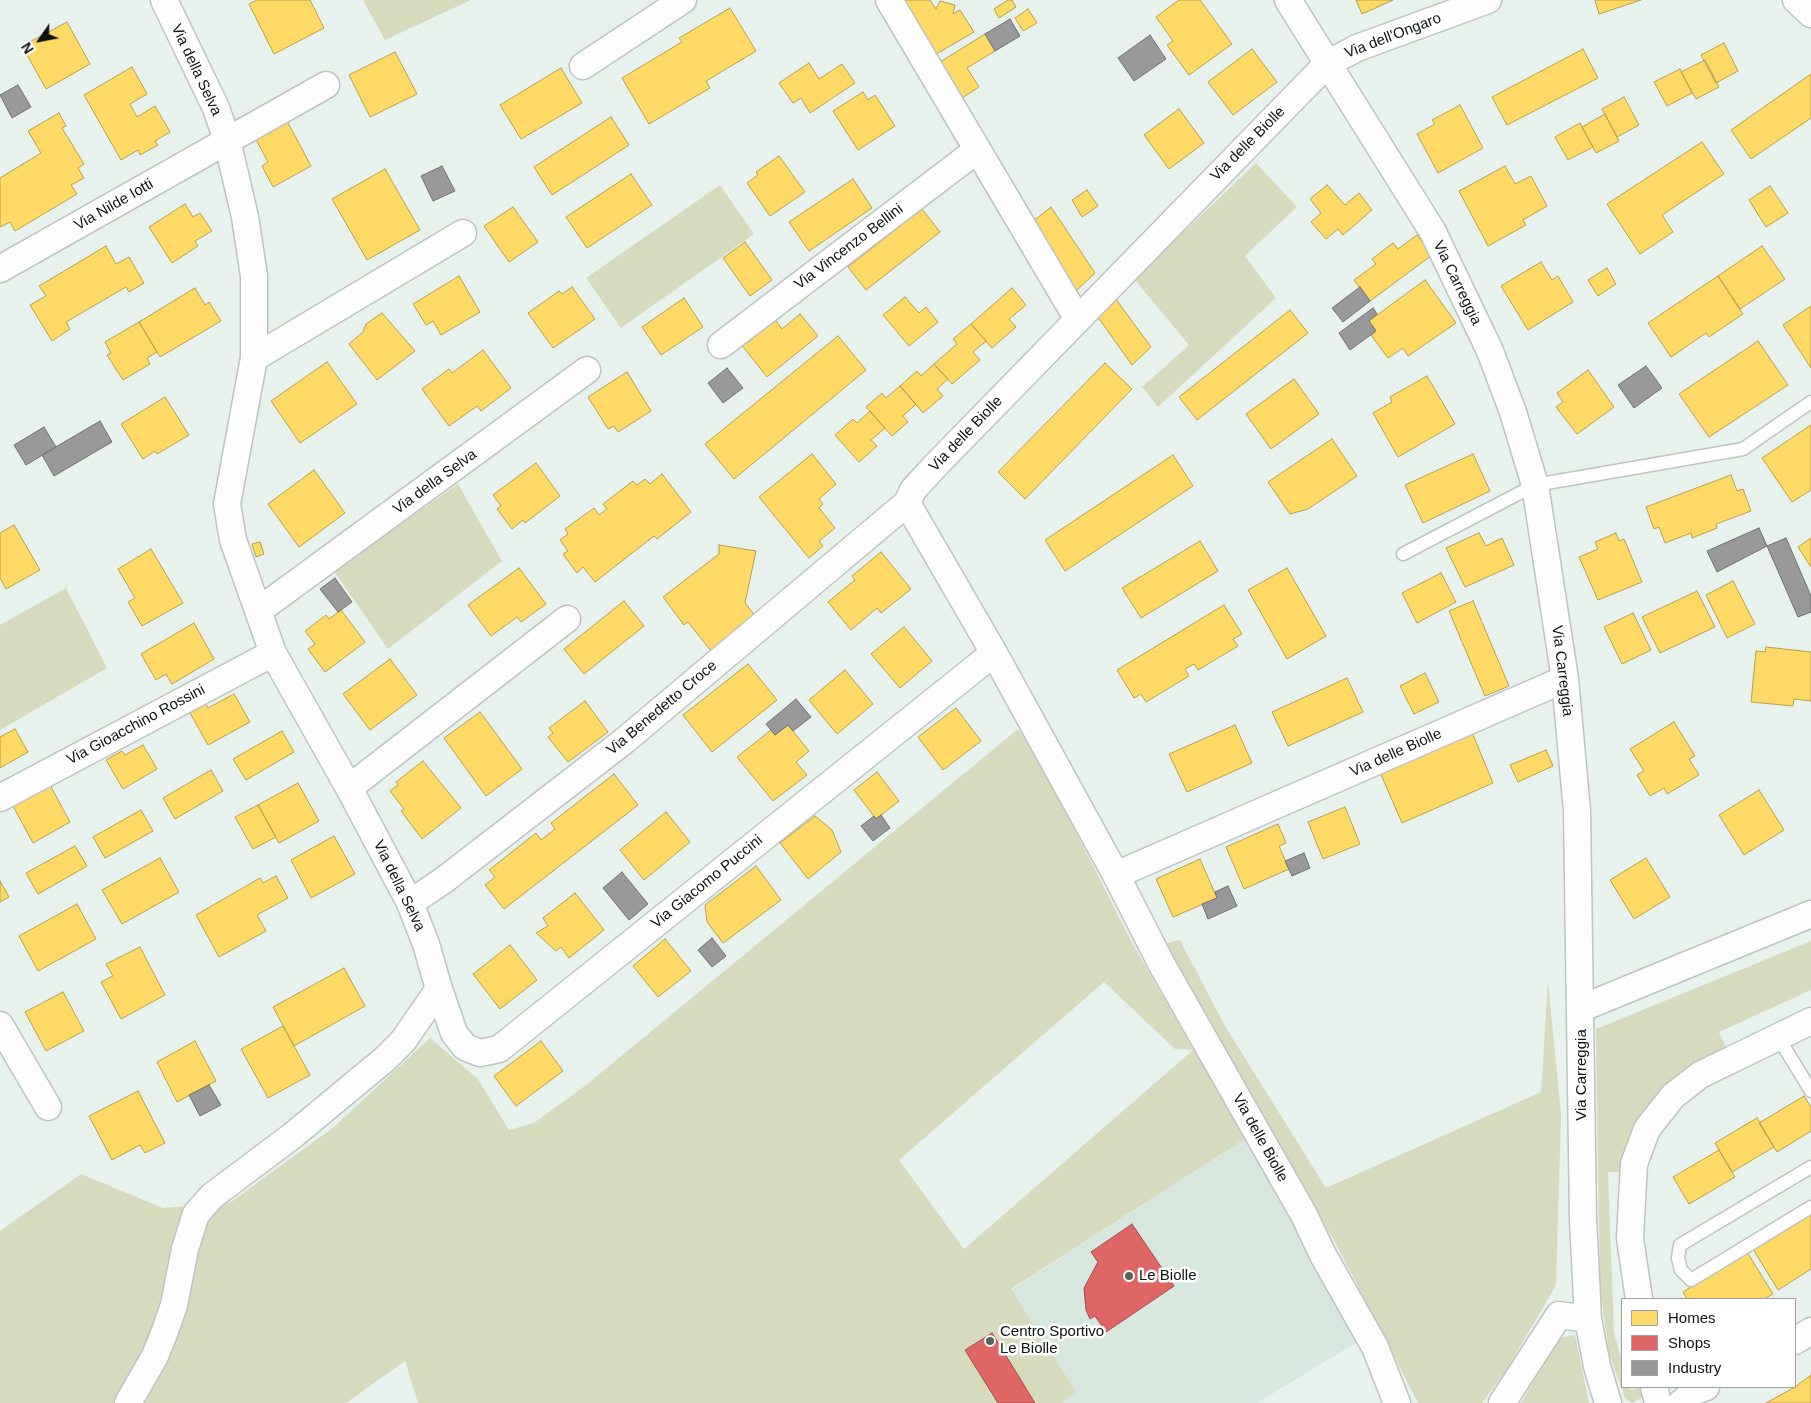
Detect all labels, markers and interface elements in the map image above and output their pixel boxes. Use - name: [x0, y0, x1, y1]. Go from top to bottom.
- street label: Via dell'Ongaro: [1342, 9, 1444, 63]
- north arrow: [15, 15, 65, 65]
- street label: Via della Selva: [167, 21, 225, 119]
- text: N: [18, 40, 37, 57]
- street label: Via delle Biolle: [1207, 103, 1289, 185]
- street label: Via Nilde Iotti: [71, 175, 157, 235]
- street label: Via Vincenzo Bellini: [791, 200, 907, 294]
- street label: Via Carreggia: [1429, 238, 1485, 328]
- street label: Via delle Biolle: [925, 392, 1007, 476]
- street label: Via della Selva: [390, 446, 480, 518]
- street label: Via Carreggia: [1547, 625, 1577, 717]
- street label: Via Benedetto Croce: [603, 657, 721, 759]
- street label: Via Gioacchino Rossini: [64, 681, 208, 769]
- street label: Via delle Biolle: [1348, 725, 1444, 781]
- street label: Via Giacomo Puccini: [648, 832, 766, 932]
- street label: Via della Selva: [369, 838, 429, 934]
- street label: Via Carreggia: [1573, 1029, 1591, 1121]
- street label: Via delle Biolle: [1228, 1091, 1292, 1185]
- place label: Le Biolle: [1139, 1267, 1197, 1285]
- marker: Le Biolle: [1123, 1270, 1135, 1282]
- legend: [1621, 1298, 1796, 1388]
- text: Homes: [1668, 1309, 1716, 1326]
- place label: Centro Sportivo Le Biolle: [1000, 1323, 1104, 1358]
- text: Shops: [1668, 1334, 1711, 1351]
- marker: Centro Sportivo Le Biolle: [984, 1335, 996, 1347]
- text: Industry: [1668, 1359, 1721, 1376]

